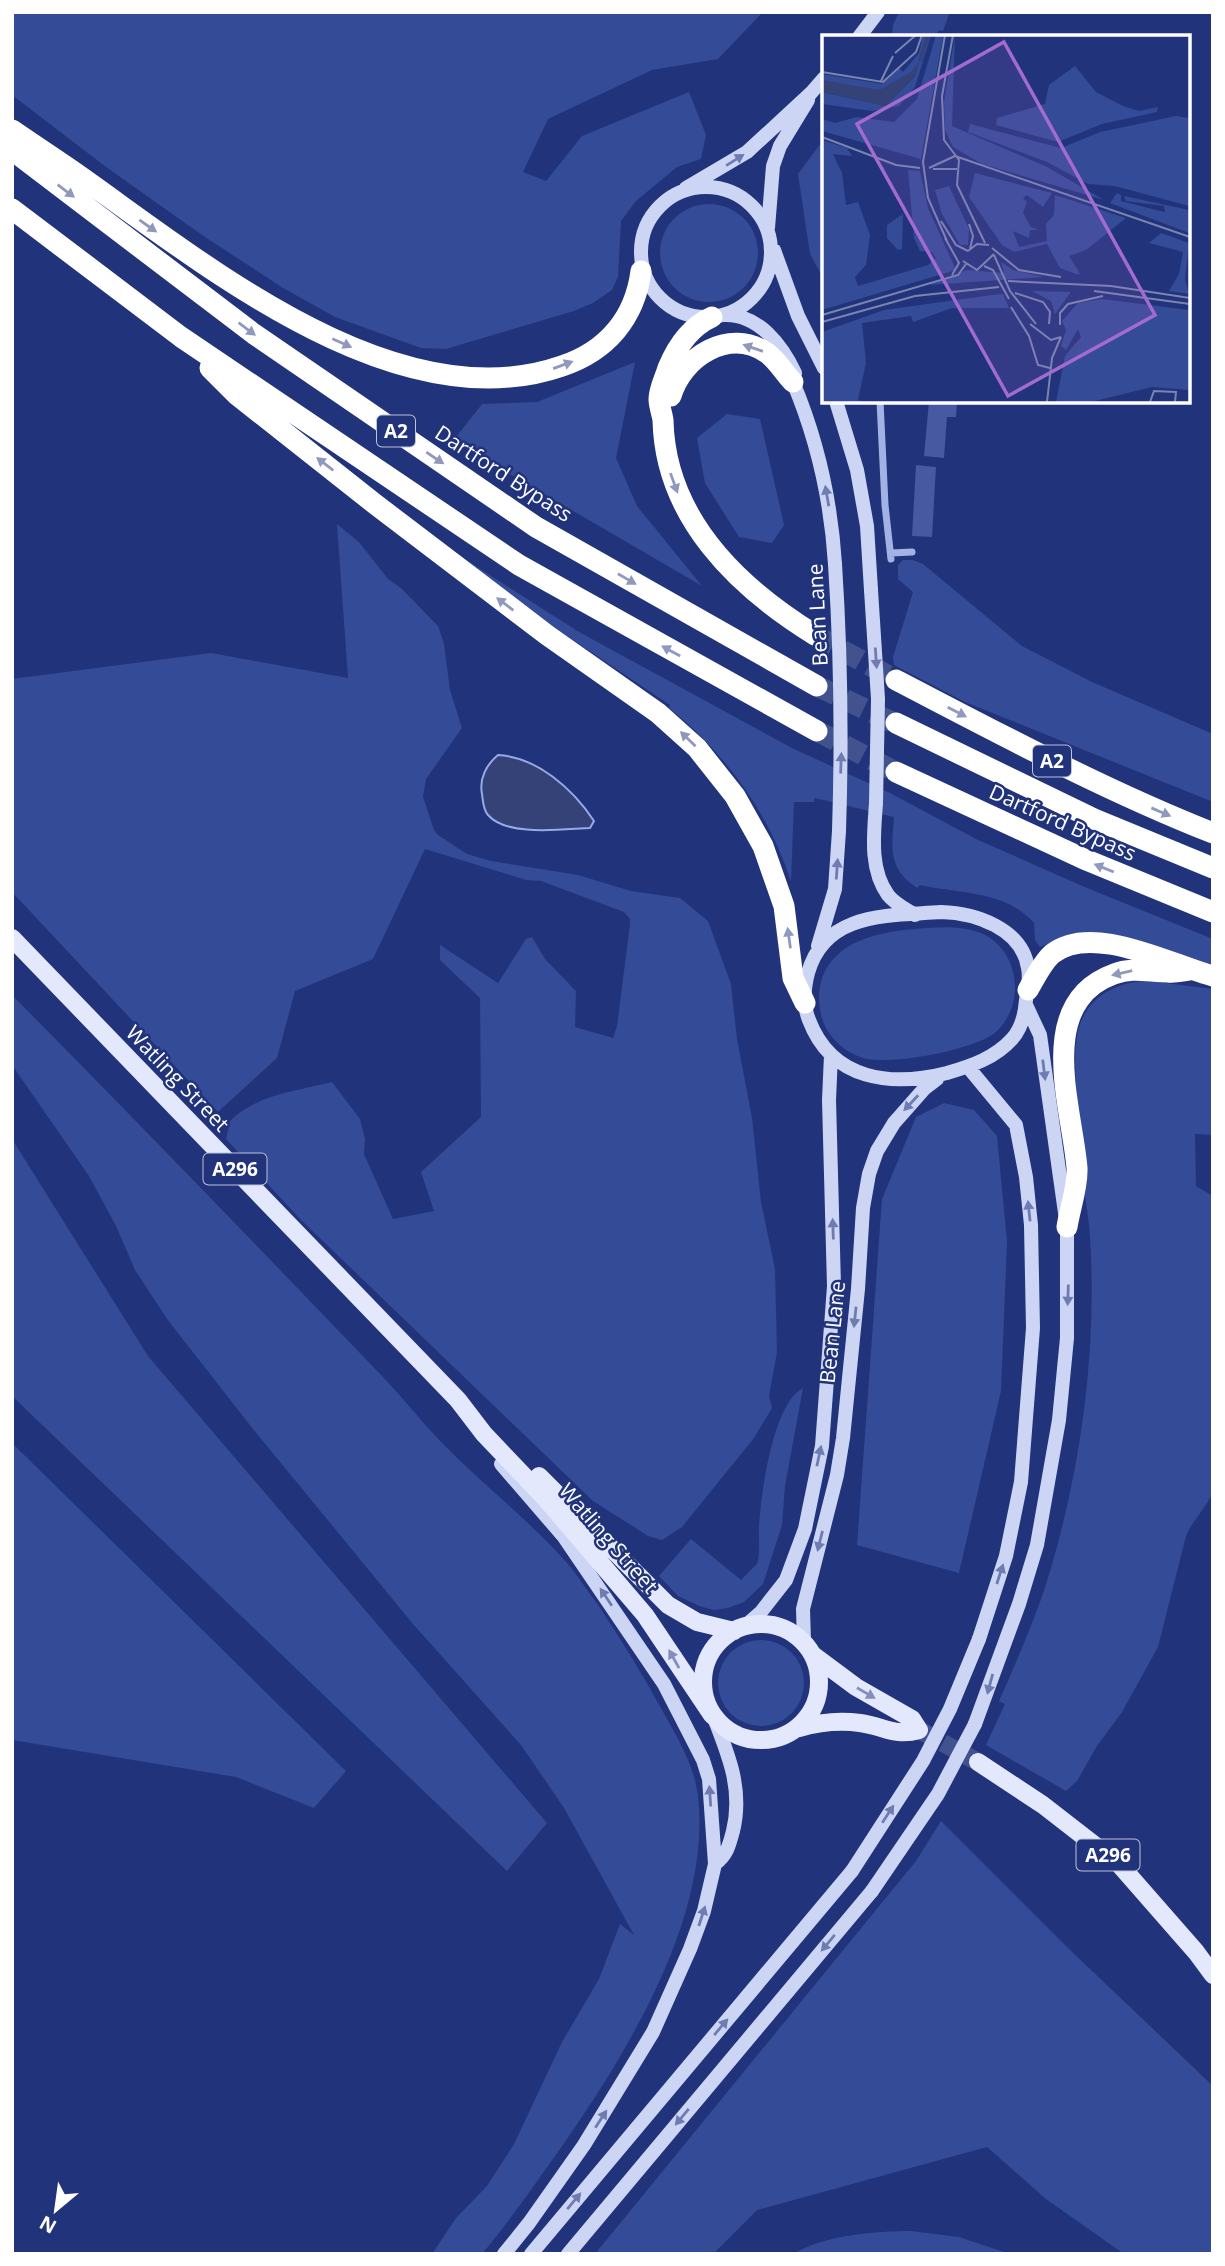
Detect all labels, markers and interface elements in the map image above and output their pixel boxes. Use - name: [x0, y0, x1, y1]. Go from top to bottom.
- inset map: [822, 35, 1190, 402]
- one-way arrow: [725, 153, 745, 166]
- one-way arrow: [57, 184, 76, 198]
- one-way arrow: [139, 219, 157, 233]
- one-way arrow: [238, 322, 257, 336]
- one-way arrow: [332, 338, 353, 349]
- one-way arrow: [742, 342, 763, 353]
- one-way arrow: [553, 359, 574, 370]
- road number: A2: [377, 416, 415, 446]
- street label: Dartford Bypass: [430, 418, 578, 528]
- one-way arrow: [426, 451, 444, 465]
- one-way arrow: [316, 457, 334, 472]
- one-way arrow: [669, 472, 680, 493]
- one-way arrow: [821, 485, 832, 507]
- street label: Bean Lane: [800, 563, 834, 667]
- one-way arrow: [618, 573, 637, 585]
- one-way arrow: [496, 597, 514, 611]
- one-way arrow: [662, 645, 681, 657]
- one-way arrow: [871, 647, 882, 669]
- one-way arrow: [947, 706, 967, 717]
- one-way arrow: [679, 730, 696, 747]
- road number: A2: [1033, 746, 1071, 776]
- one-way arrow: [836, 752, 847, 774]
- street label: Dartford Bypass: [985, 777, 1141, 867]
- one-way arrow: [1151, 806, 1171, 818]
- one-way arrow: [832, 858, 843, 880]
- one-way arrow: [1094, 862, 1115, 873]
- one-way arrow: [783, 926, 794, 948]
- one-way arrow: [1110, 968, 1132, 979]
- street label: Watling Street: [120, 1019, 236, 1137]
- one-way arrow: [1038, 1059, 1049, 1081]
- one-way arrow: [904, 1094, 920, 1111]
- road number: A296: [204, 1154, 266, 1184]
- one-way arrow: [1024, 1200, 1035, 1222]
- one-way arrow: [827, 1218, 838, 1240]
- street label: Bean Lane: [813, 1279, 851, 1385]
- one-way arrow: [1062, 1284, 1073, 1306]
- one-way arrow: [850, 1306, 861, 1328]
- one-way arrow: [814, 1445, 825, 1467]
- street label: Watling Street: [553, 1477, 665, 1599]
- one-way arrow: [814, 1530, 825, 1552]
- one-way arrow: [996, 1563, 1006, 1584]
- one-way arrow: [599, 1588, 613, 1606]
- one-way arrow: [668, 1649, 680, 1668]
- one-way arrow: [984, 1674, 994, 1695]
- one-way arrow: [857, 1687, 876, 1699]
- one-way arrow: [704, 1785, 715, 1807]
- one-way arrow: [882, 1804, 895, 1824]
- road number: A296: [1076, 1840, 1140, 1870]
- one-way arrow: [697, 1906, 708, 1927]
- one-way arrow: [820, 1934, 836, 1952]
- one-way arrow: [713, 2018, 728, 2036]
- one-way arrow: [675, 2109, 690, 2126]
- one-way arrow: [594, 2110, 607, 2129]
- north arrow: [21, 2175, 91, 2245]
- one-way arrow: [567, 2193, 582, 2211]
- text: N: [35, 2210, 61, 2240]

